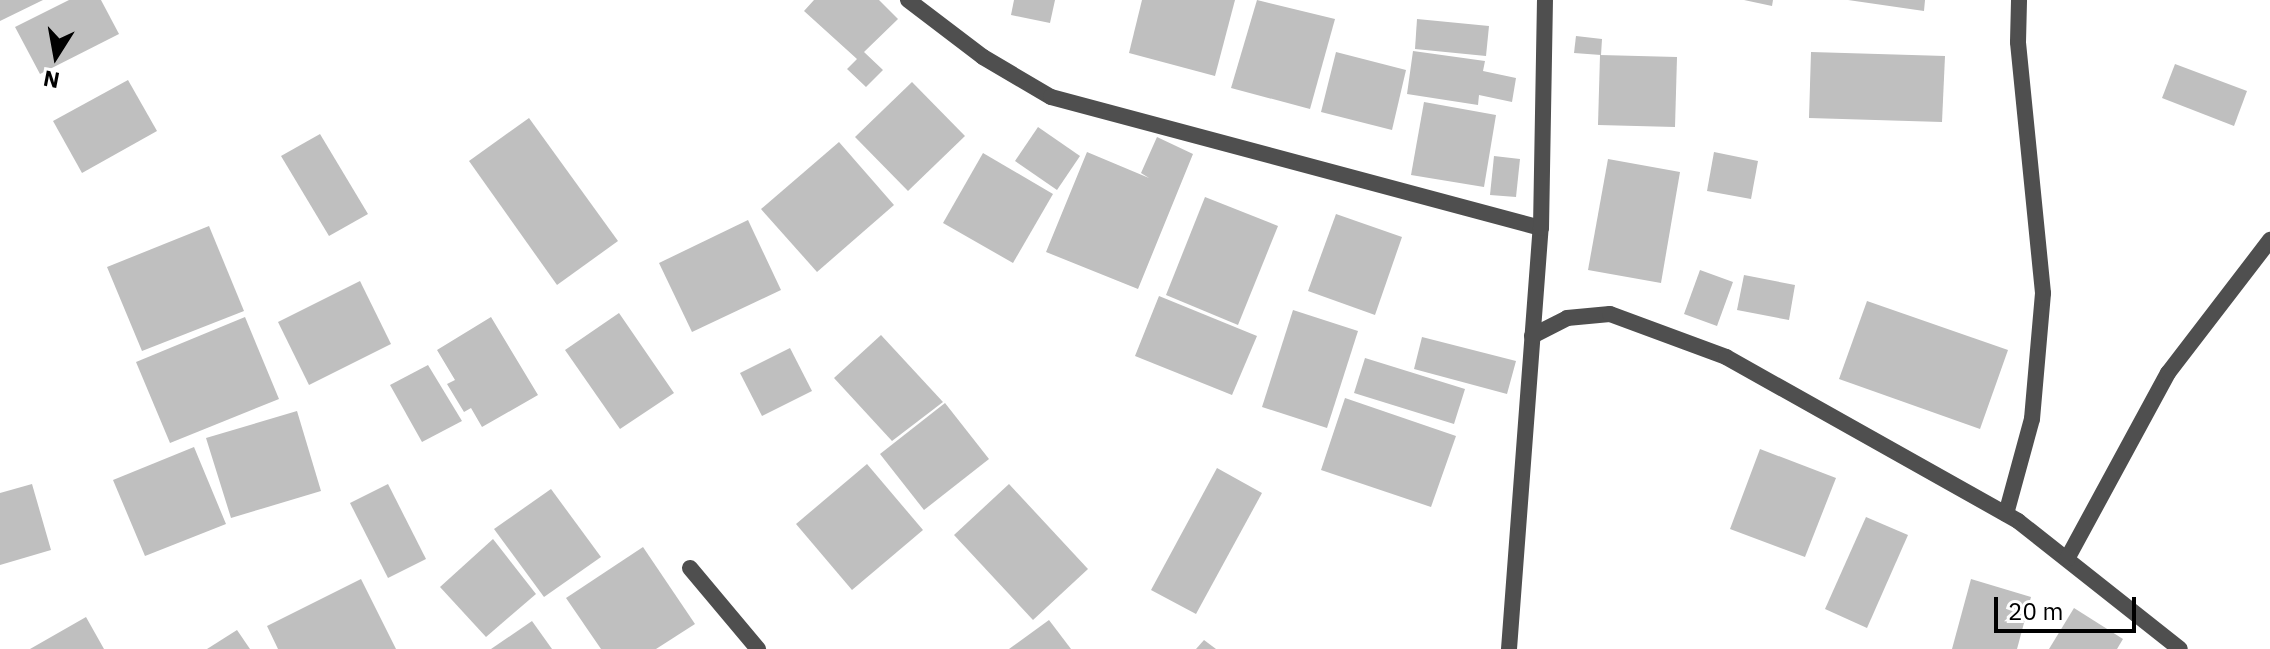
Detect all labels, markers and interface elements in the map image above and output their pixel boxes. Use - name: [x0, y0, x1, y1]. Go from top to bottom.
- north arrow: [16, 16, 96, 96]
- text: N: [41, 64, 62, 96]
- scale bar: [1998, 581, 2140, 631]
- text: 20 m: [2008, 595, 2063, 627]

